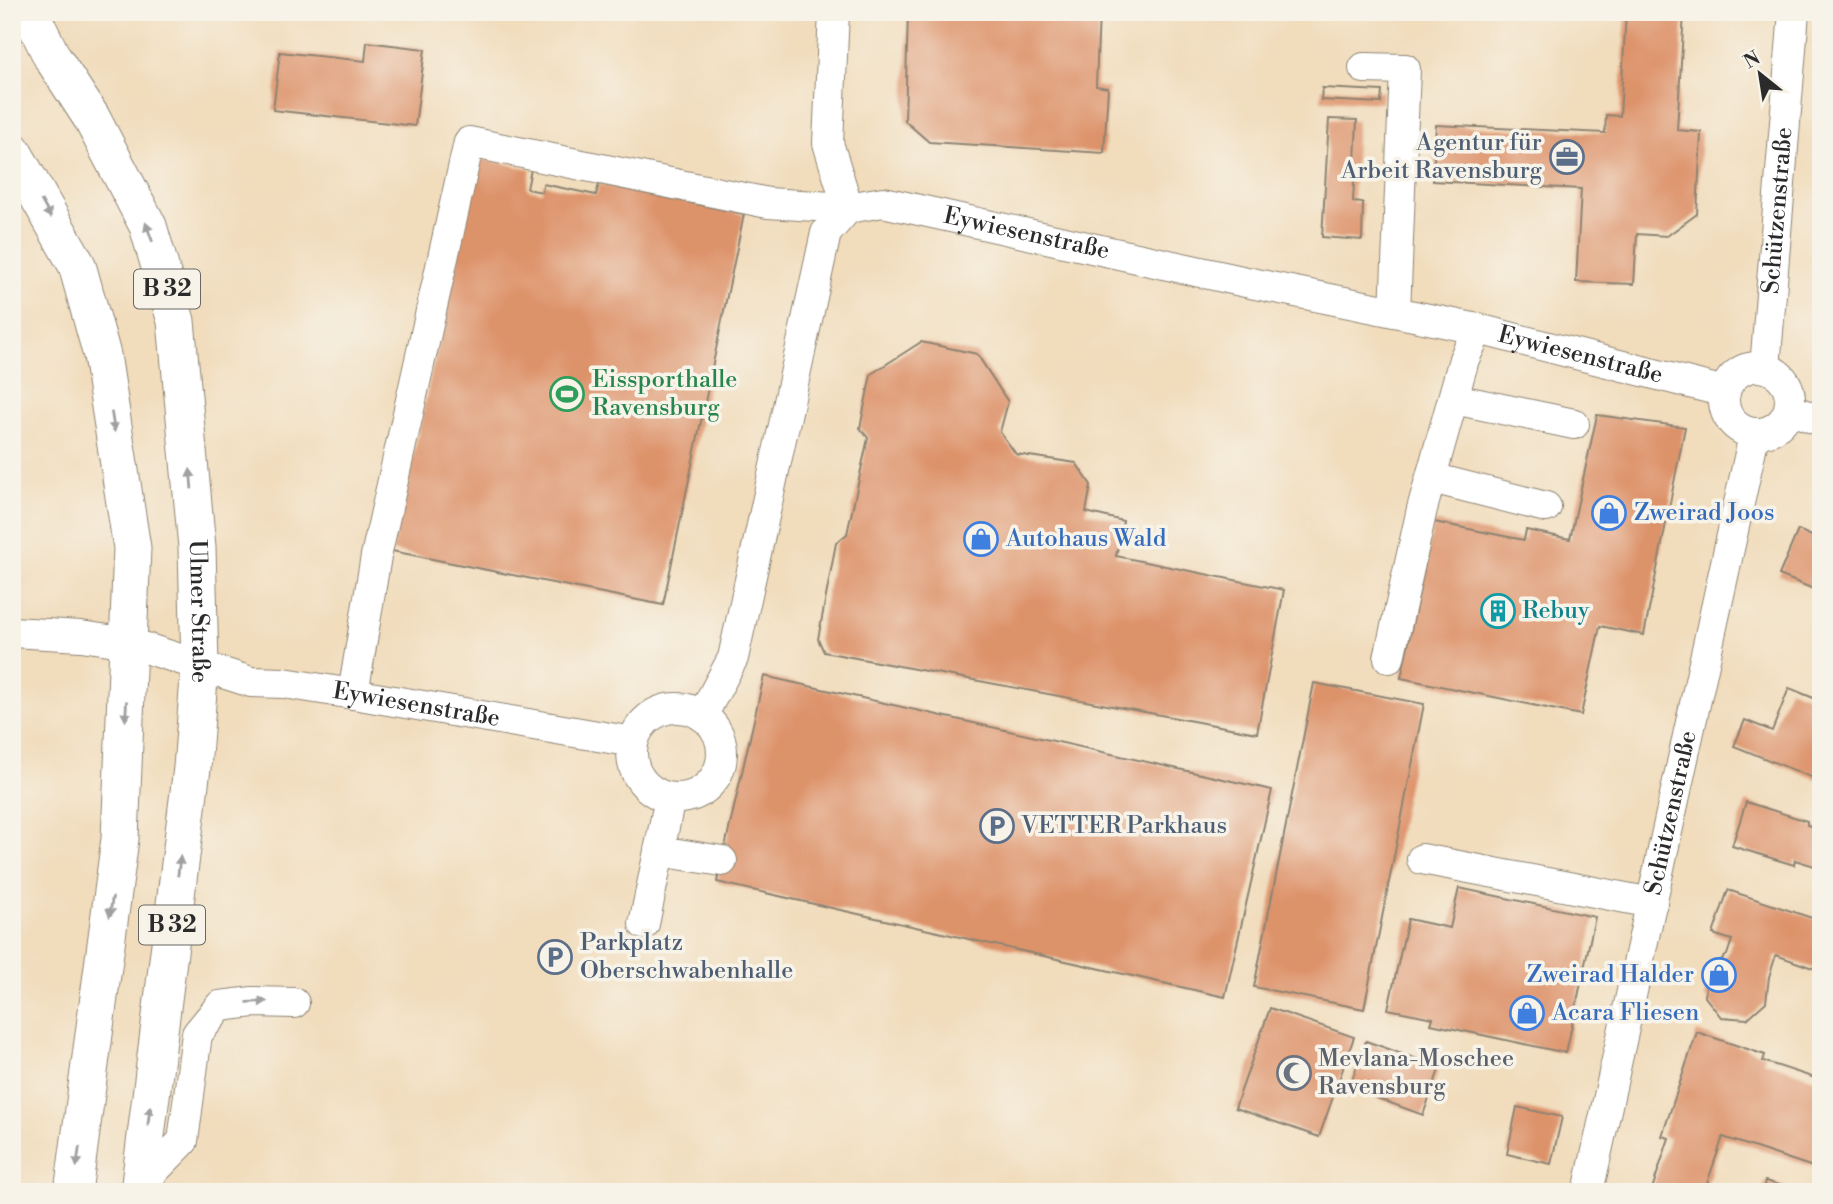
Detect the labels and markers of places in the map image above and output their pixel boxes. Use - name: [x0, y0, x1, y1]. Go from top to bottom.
- place label: Agentur für Arbeit Ravensburg: [1340, 128, 1543, 186]
- office icon: Agentur für Arbeit Ravensburg: [1548, 138, 1586, 176]
- place label: Eissporthalle Ravensburg: [592, 365, 738, 423]
- sports icon: Eissporthalle Ravensburg: [548, 375, 586, 413]
- shop icon: Zweirad Joos: [1590, 494, 1628, 532]
- place label: Zweirad Joos: [1634, 498, 1774, 528]
- shop icon: Autohaus Wald: [962, 520, 1000, 558]
- place label: Autohaus Wald: [1005, 524, 1167, 554]
- building icon: Rebuy: [1479, 592, 1517, 630]
- place label: Rebuy: [1522, 596, 1590, 626]
- parking icon: VETTER Parkhaus: [978, 807, 1016, 845]
- place label: VETTER Parkhaus: [1020, 811, 1227, 841]
- place label: Parkplatz Oberschwabenhalle: [580, 928, 793, 986]
- parking icon: Parkplatz Oberschwabenhalle: [536, 938, 574, 976]
- shop icon: Zweirad Halder: [1700, 956, 1738, 994]
- place label: Zweirad Halder: [1527, 960, 1694, 990]
- shop icon: Acara Fliesen: [1508, 994, 1546, 1032]
- place label: Acara Fliesen: [1551, 998, 1699, 1028]
- place label: Mevlana-Moschee Ravensburg: [1318, 1044, 1514, 1102]
- mosque icon: Mevlana-Moschee Ravensburg: [1275, 1054, 1313, 1092]

